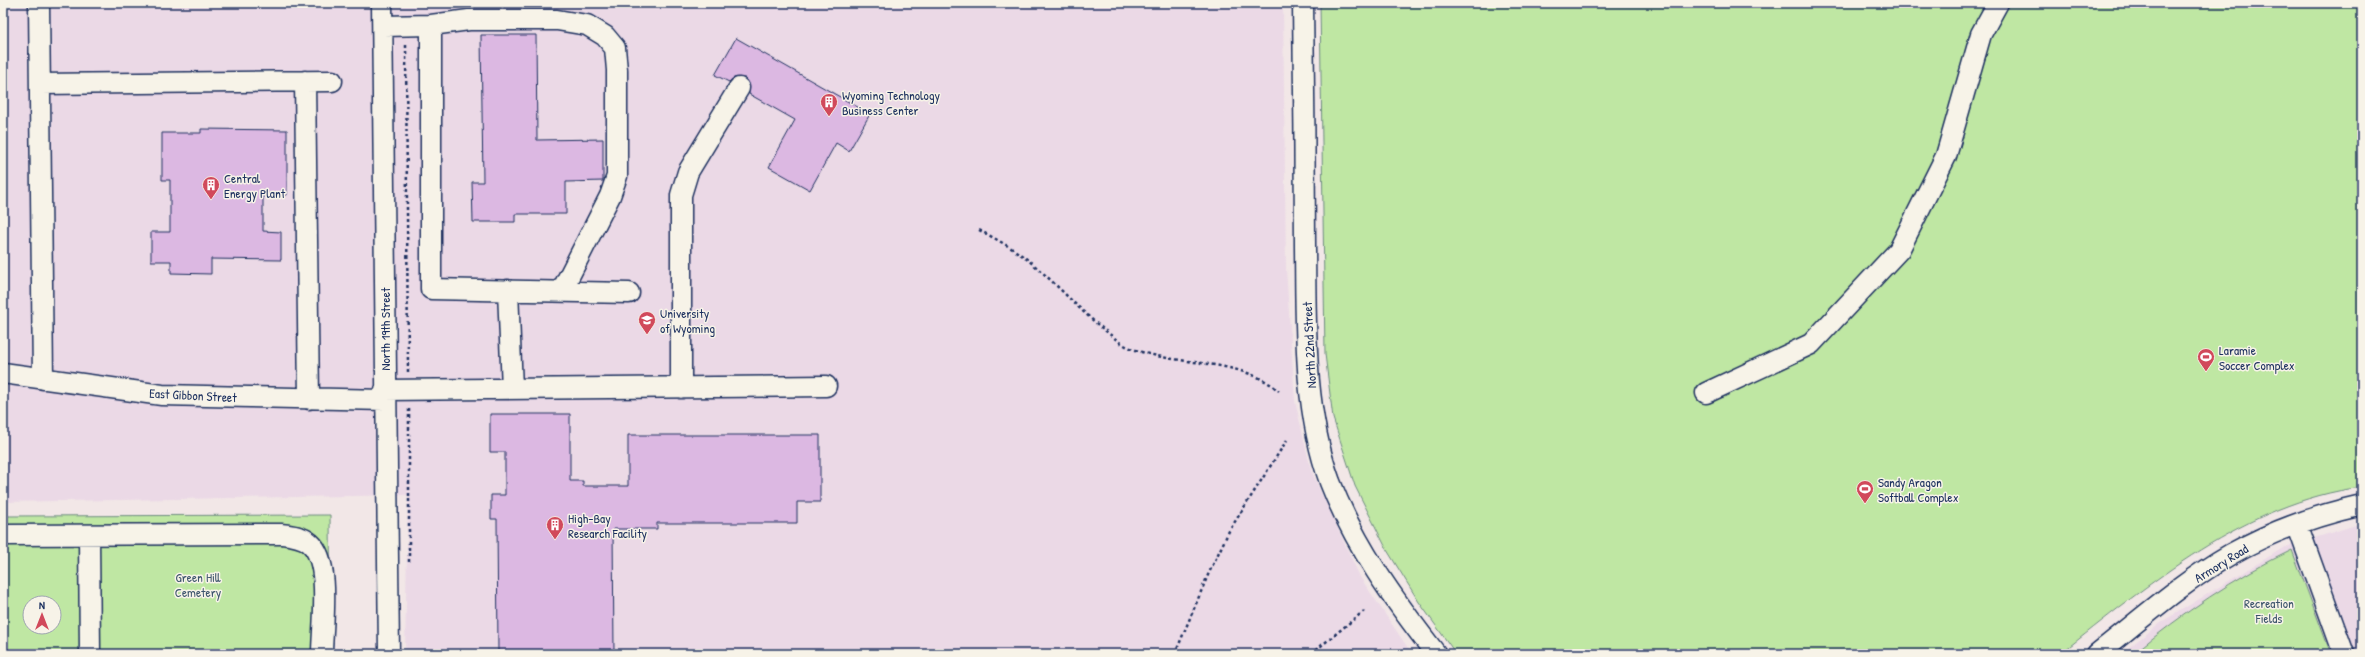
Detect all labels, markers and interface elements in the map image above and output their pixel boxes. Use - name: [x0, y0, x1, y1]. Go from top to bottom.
- place label: Wyoming Technology Business Center: [842, 86, 941, 119]
- building icon: Wyoming Technology Business Center: [819, 92, 839, 117]
- place label: Central Energy Plant: [224, 169, 286, 202]
- building icon: Central Energy Plant: [201, 175, 221, 200]
- street label: North 19th Street: [376, 287, 394, 370]
- street label: North 22nd Street: [1298, 301, 1320, 389]
- place label: University of Wyoming: [660, 304, 715, 337]
- school or university icon: University of Wyoming: [637, 310, 657, 335]
- place label: Laramie Soccer Complex: [2219, 341, 2295, 374]
- sports icon: Laramie Soccer Complex: [2196, 347, 2216, 372]
- street label: East Gibbon Street: [149, 384, 238, 406]
- place label: Sandy Aragon Softball Complex: [1878, 473, 1959, 506]
- sports icon: Sandy Aragon Softball Complex: [1855, 479, 1875, 504]
- place label: High-Bay Research Facility: [568, 509, 648, 542]
- building icon: High-Bay Research Facility: [545, 515, 565, 540]
- street label: Armory Road: [2191, 539, 2251, 587]
- park label: Green Hill Cemetery: [175, 568, 222, 601]
- park label: Recreation Fields: [2244, 594, 2294, 627]
- north arrow: [22, 595, 62, 635]
- text: N: [39, 598, 45, 612]

